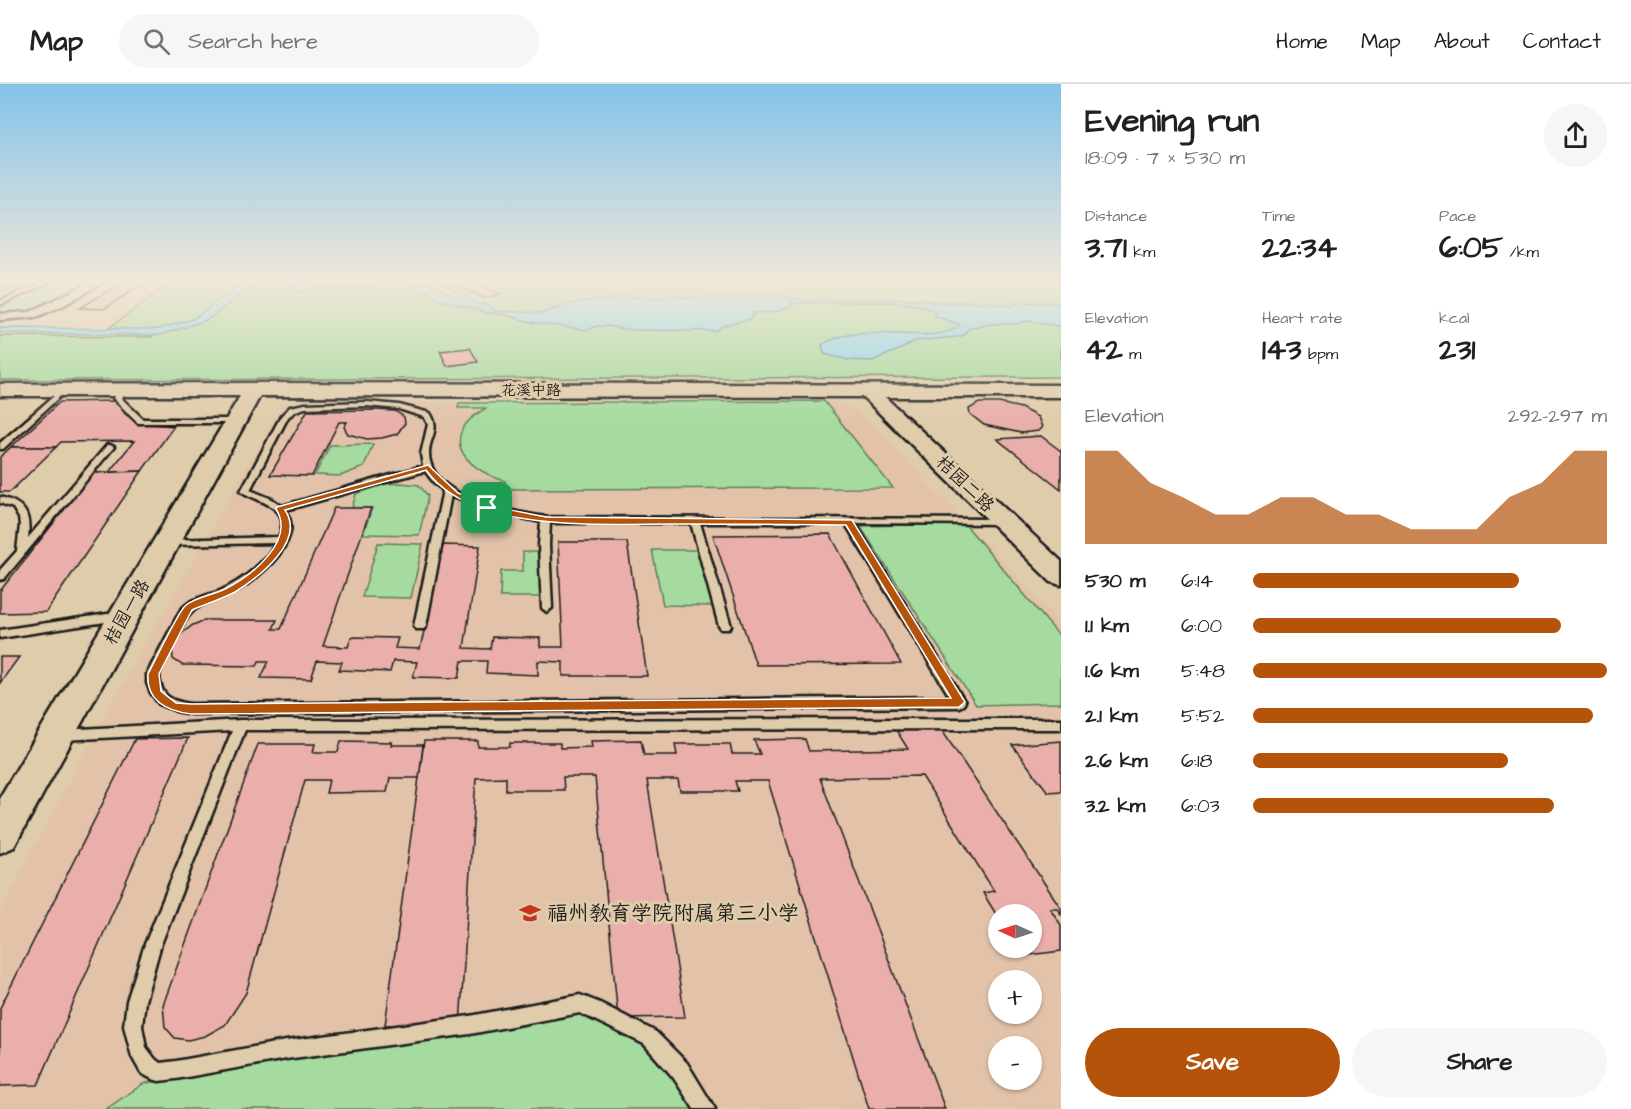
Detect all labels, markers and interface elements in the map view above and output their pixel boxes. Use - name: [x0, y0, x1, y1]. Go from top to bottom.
- search box: [119, 14, 539, 68]
- text: Map: [30, 22, 83, 61]
- icon: search: [140, 25, 173, 58]
- text: Search here: [188, 26, 318, 57]
- text: Home: [1276, 27, 1328, 56]
- text: Map: [1361, 27, 1401, 56]
- text: About: [1434, 27, 1490, 56]
- text: Contact: [1523, 27, 1601, 56]
- text: Evening run: [1085, 98, 1259, 144]
- button: share: [1544, 104, 1607, 167]
- text: 18:09 · 7 × 530 m: [1085, 144, 1245, 172]
- text: Distance: [1085, 205, 1147, 227]
- text: Time: [1262, 205, 1296, 227]
- text: Pace: [1439, 205, 1476, 227]
- text: 3.71: [1085, 227, 1127, 269]
- text: 22:34: [1262, 227, 1337, 269]
- text: 6:05: [1439, 227, 1503, 269]
- text: km: [1127, 241, 1155, 263]
- text: /km: [1503, 241, 1539, 263]
- text: Elevation: [1085, 307, 1148, 329]
- text: Heart rate: [1262, 307, 1342, 329]
- text: kcal: [1439, 307, 1470, 329]
- text: 42: [1085, 329, 1123, 371]
- text: 143: [1262, 329, 1302, 371]
- text: 231: [1439, 329, 1475, 371]
- text: m: [1123, 343, 1141, 365]
- text: bpm: [1302, 343, 1338, 365]
- street label: 花溪中路: [501, 380, 561, 401]
- text: Elevation: [1085, 402, 1164, 430]
- text: 292–297 m: [1508, 402, 1607, 430]
- street label: 桔园二路: [930, 450, 1000, 518]
- pin: [461, 482, 512, 533]
- icon: arrive: [470, 491, 503, 524]
- text: 530 m: [1085, 567, 1146, 595]
- text: 6:14: [1181, 567, 1213, 595]
- street label: 桔园一路: [98, 575, 156, 649]
- text: 1.1 km: [1085, 612, 1129, 640]
- text: 6:00: [1181, 612, 1222, 640]
- text: 1.6 km: [1085, 657, 1139, 685]
- text: 5:48: [1181, 657, 1225, 685]
- text: 2.1 km: [1085, 702, 1138, 730]
- text: 5:52: [1181, 702, 1224, 730]
- text: 2.6 km: [1085, 747, 1148, 775]
- text: 6:18: [1181, 747, 1212, 775]
- text: 3.2 km: [1085, 792, 1145, 820]
- text: 6:03: [1181, 792, 1220, 820]
- place label: 福州教育学院附属第三小学: [547, 899, 799, 928]
- school or university icon: 福州教育学院附属第三小学: [518, 901, 542, 925]
- north arrow: [988, 904, 1042, 958]
- map controls: [988, 904, 1042, 1090]
- button: +: [988, 970, 1042, 1024]
- button: Save: [1085, 1028, 1340, 1097]
- button: Share: [1352, 1028, 1607, 1097]
- button: −: [988, 1036, 1042, 1090]

